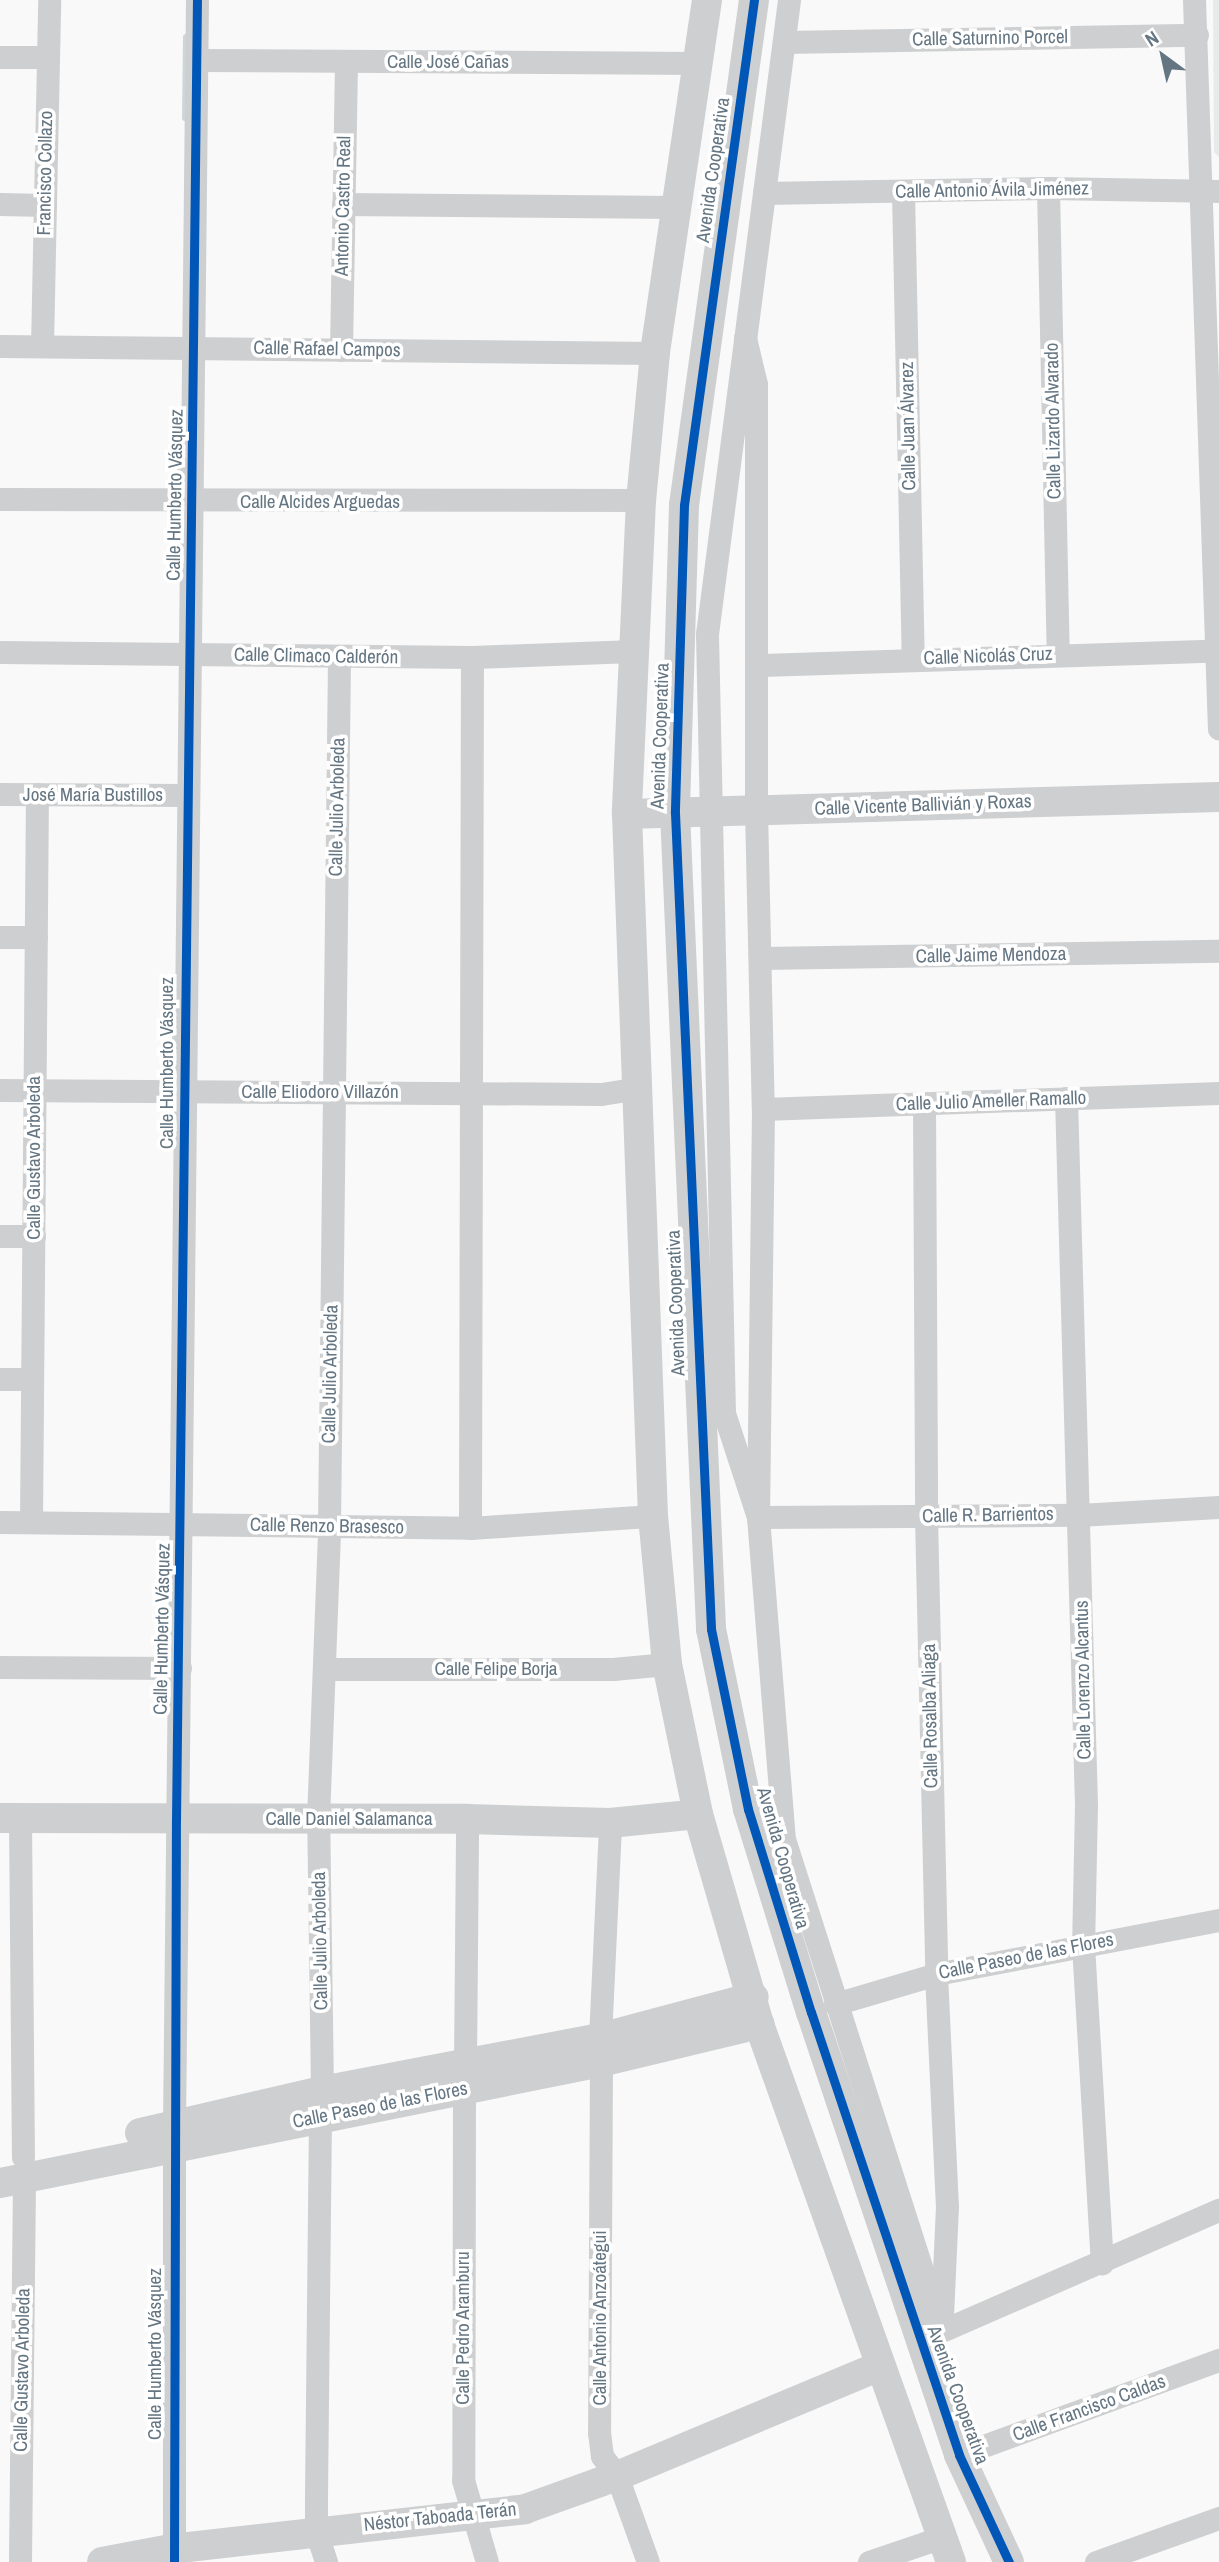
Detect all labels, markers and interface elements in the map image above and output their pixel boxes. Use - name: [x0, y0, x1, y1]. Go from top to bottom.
- north arrow: [1128, 21, 1198, 91]
- text: N: [1140, 24, 1163, 52]
- street label: Calle Saturnino Porcel: [912, 25, 1068, 51]
- street label: Calle José Cañas: [387, 51, 509, 73]
- street label: Avenida Cooperativa: [692, 96, 734, 244]
- street label: Francisco Collazo: [33, 110, 57, 236]
- street label: Antonio Castro Real: [330, 136, 356, 276]
- street label: Calle Antonio Ávila Jiménez: [894, 177, 1090, 203]
- street label: Calle Rafael Campos: [253, 336, 401, 362]
- street label: Calle Lizardo Alvarado: [1040, 342, 1066, 500]
- street label: Calle Juan Álvarez: [895, 361, 921, 491]
- street label: Calle Humberto Vásquez: [162, 409, 188, 581]
- street label: Calle Alcides Arguedas: [239, 491, 401, 513]
- street label: Calle Nicolás Cruz: [923, 642, 1053, 670]
- street label: Calle Climaco Calderón: [234, 643, 398, 669]
- street label: Avenida Cooperativa: [646, 663, 674, 809]
- street label: Calle Julio Arboleda: [324, 737, 350, 877]
- street label: José María Bustillos: [23, 784, 163, 806]
- street label: Calle Vicente Ballivián y Roxas: [814, 790, 1032, 820]
- street label: Calle Jaime Mendoza: [915, 942, 1067, 968]
- street label: Calle Humberto Vásquez: [156, 977, 178, 1149]
- street label: Calle Gustavo Arboleda: [23, 1076, 45, 1240]
- street label: Calle Eliodoro Villazón: [241, 1081, 399, 1103]
- street label: Calle Julio Ameller Ramallo: [895, 1086, 1087, 1116]
- street label: Avenida Cooperativa: [662, 1230, 690, 1376]
- street label: Calle Julio Arboleda: [317, 1304, 343, 1444]
- street label: Calle R. Barrientos: [922, 1502, 1054, 1528]
- street label: Calle Renzo Brasesco: [250, 1513, 404, 1539]
- street label: Calle Humberto Vásquez: [149, 1543, 175, 1715]
- street label: Calle Lorenzo Alcantus: [1070, 1600, 1096, 1760]
- street label: Calle Rosalba Aliaga: [917, 1643, 943, 1789]
- street label: Calle Felipe Borja: [434, 1658, 558, 1680]
- street label: Avenida Cooperativa: [752, 1785, 814, 1931]
- street label: Calle Daniel Salamanca: [265, 1808, 433, 1830]
- street label: Calle Julio Arboleda: [307, 1871, 333, 2011]
- street label: Calle Paseo de las Flores: [937, 1928, 1115, 1984]
- street label: Calle Paseo de las Flores: [291, 2077, 469, 2133]
- street label: Calle Antonio Anzoátegui: [589, 2230, 611, 2406]
- street label: Calle Pedro Aramburu: [452, 2251, 474, 2405]
- street label: Calle Humberto Vásquez: [144, 2268, 166, 2440]
- street label: Calle Gustavo Arboleda: [9, 2288, 35, 2452]
- street label: Avenida Cooperativa: [922, 2322, 994, 2468]
- street label: Calle Francisco Caldas: [1009, 2370, 1169, 2446]
- street label: Néstor Taboada Terán: [362, 2498, 518, 2536]

